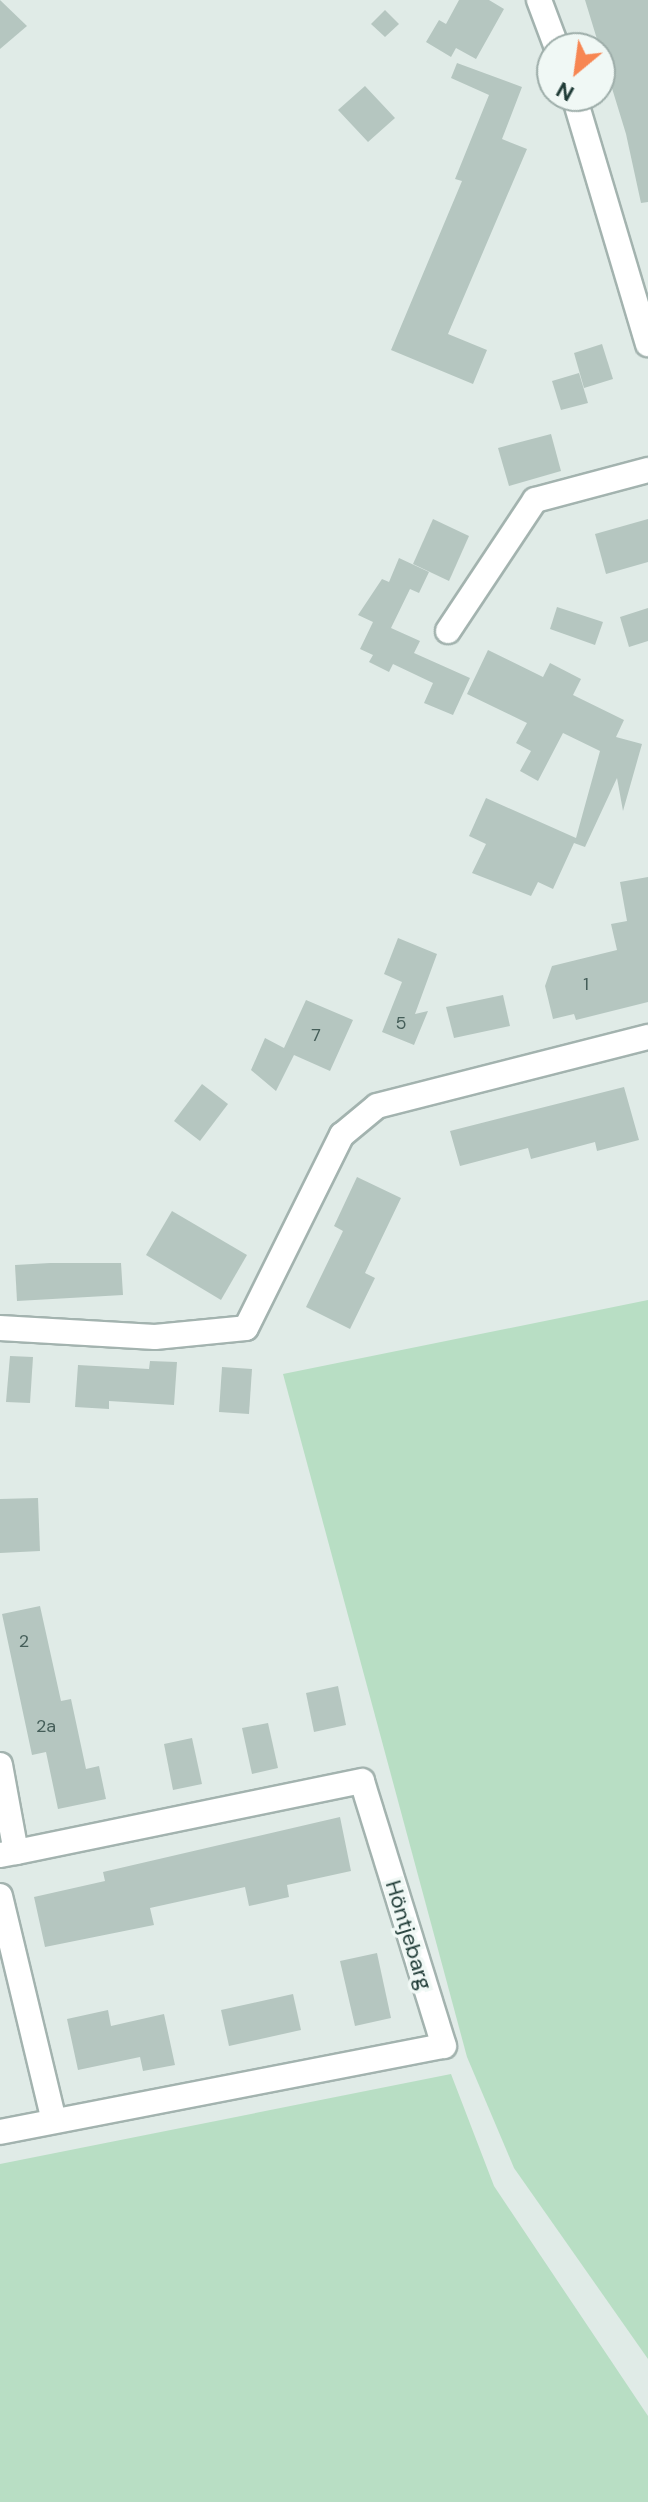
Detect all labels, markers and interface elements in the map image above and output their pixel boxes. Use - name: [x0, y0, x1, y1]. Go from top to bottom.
- north arrow: [536, 32, 616, 112]
- text: N: [551, 75, 579, 108]
- house number: 1: [583, 973, 589, 995]
- house number: 5: [396, 1012, 406, 1034]
- house number: 7: [311, 1024, 321, 1046]
- house number: 2: [19, 1630, 29, 1652]
- house number: 2a: [36, 1715, 56, 1737]
- street label: Höntjebarg: [380, 1877, 438, 1993]

